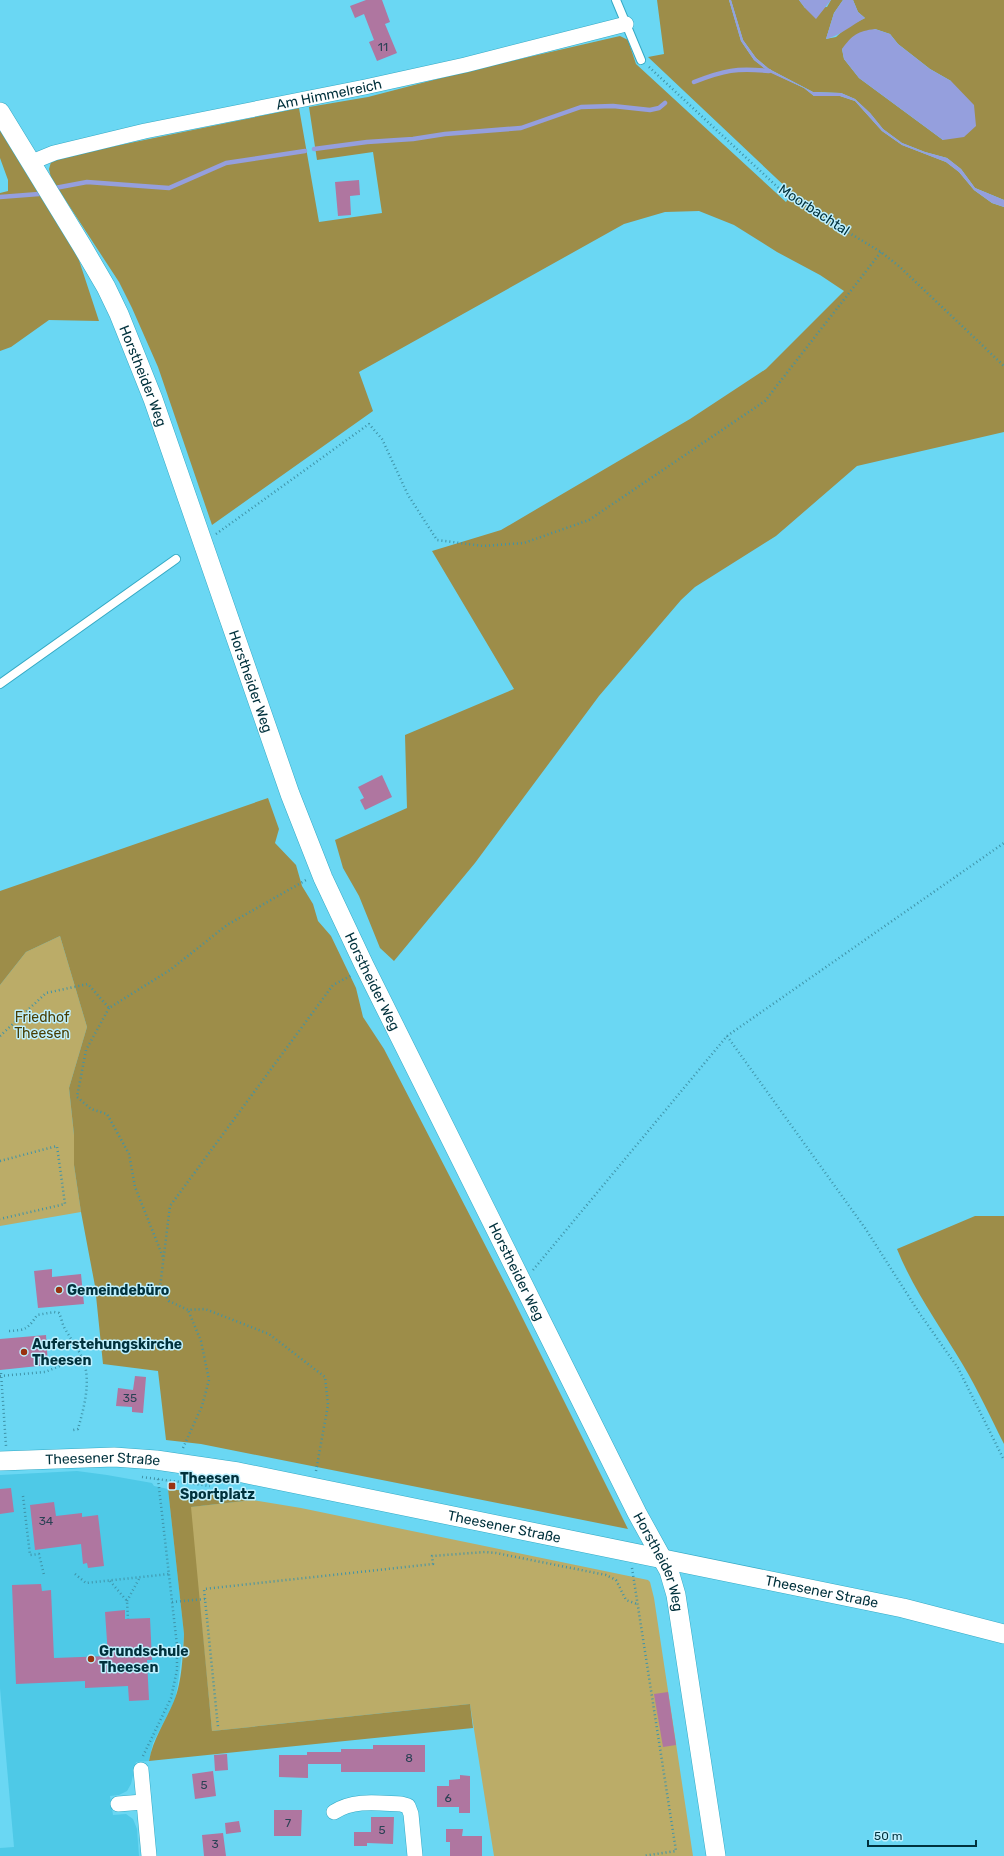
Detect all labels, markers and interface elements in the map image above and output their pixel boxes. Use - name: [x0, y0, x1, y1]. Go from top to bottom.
- house number: 11: [378, 40, 388, 54]
- street label: Am Himmelreich: [275, 75, 383, 113]
- street label: Moorbachtal: [775, 181, 853, 239]
- street label: Horstheider Weg: [116, 323, 170, 429]
- street label: Horstheider Weg: [225, 628, 277, 735]
- street label: Horstheider Weg: [341, 929, 404, 1033]
- park label: Friedhof Theesen: [14, 1009, 70, 1042]
- street label: Horstheider Weg: [485, 1220, 548, 1323]
- place label: Gemeindebüro: [67, 1282, 169, 1299]
- marker: Gemeindebüro: [54, 1285, 64, 1295]
- place label: Auferstehungskirche Theesen: [32, 1336, 182, 1369]
- marker: Auferstehungskirche Theesen: [19, 1347, 29, 1357]
- house number: 35: [123, 1391, 137, 1405]
- street label: Theesener Straße: [45, 1448, 162, 1469]
- place label: Theesen Sportplatz: [180, 1470, 255, 1503]
- marker: Theesen Sportplatz: [167, 1481, 177, 1491]
- street label: Theesener Straße: [446, 1507, 563, 1546]
- street label: Horstheider Weg: [630, 1509, 687, 1613]
- house number: 34: [39, 1514, 54, 1528]
- street label: Theesener Straße: [764, 1572, 880, 1611]
- place label: Grundschule Theesen: [99, 1643, 189, 1676]
- marker: Grundschule Theesen: [86, 1654, 96, 1664]
- house number: 8: [405, 1751, 413, 1765]
- house number: 5: [200, 1778, 208, 1792]
- house number: 6: [444, 1791, 452, 1805]
- house number: 7: [285, 1816, 291, 1830]
- scale bar: [868, 1822, 976, 1848]
- house number: 5: [378, 1823, 386, 1837]
- text: 50 m: [874, 1829, 902, 1843]
- house number: 3: [211, 1837, 219, 1851]

